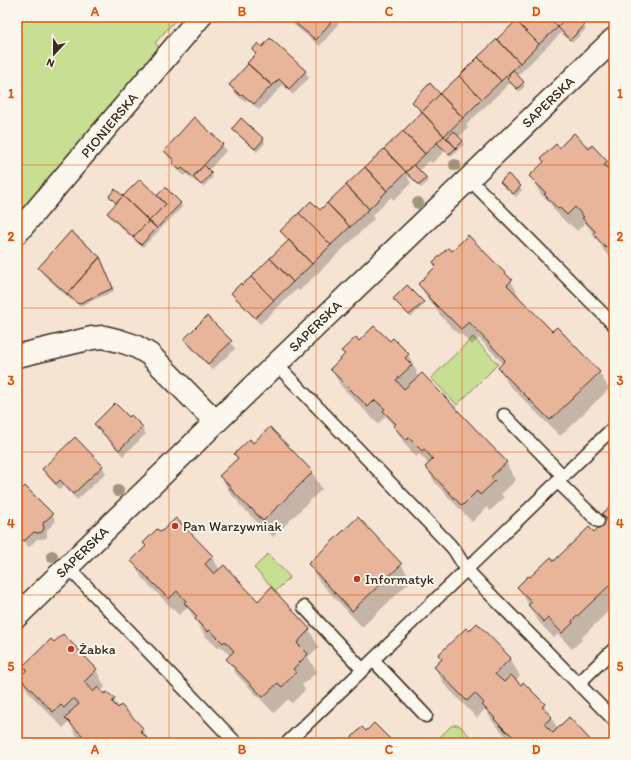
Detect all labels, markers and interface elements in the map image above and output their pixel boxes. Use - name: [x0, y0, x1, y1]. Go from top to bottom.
- text: A: [90, 4, 100, 19]
- text: B: [238, 4, 247, 19]
- text: C: [385, 4, 394, 19]
- text: D: [532, 4, 541, 19]
- north arrow: [34, 34, 74, 74]
- text: N: [45, 55, 56, 70]
- street label: SAPERSKA: [518, 73, 578, 132]
- text: 1: [8, 86, 14, 101]
- text: 1: [617, 86, 623, 101]
- street label: PIONIERSKA: [77, 89, 142, 161]
- text: 2: [8, 229, 15, 244]
- text: 2: [617, 229, 624, 244]
- street label: SAPERSKA: [285, 297, 345, 356]
- text: 3: [7, 373, 15, 388]
- text: 3: [616, 373, 624, 388]
- text: 4: [7, 516, 15, 531]
- text: 4: [616, 516, 624, 531]
- place label: Pan Warzywniak: [183, 518, 282, 535]
- marker: Pan Warzywniak: [170, 521, 180, 531]
- street label: SAPERSKA: [52, 523, 112, 582]
- place label: Informatyk: [365, 571, 435, 588]
- marker: Informatyk: [352, 574, 362, 584]
- place label: Żabka: [79, 641, 116, 658]
- marker: Żabka: [66, 644, 76, 654]
- text: 5: [8, 659, 15, 674]
- text: 5: [617, 659, 624, 674]
- text: A: [90, 742, 100, 757]
- text: B: [238, 742, 247, 757]
- text: C: [385, 742, 394, 757]
- text: D: [532, 742, 541, 757]

